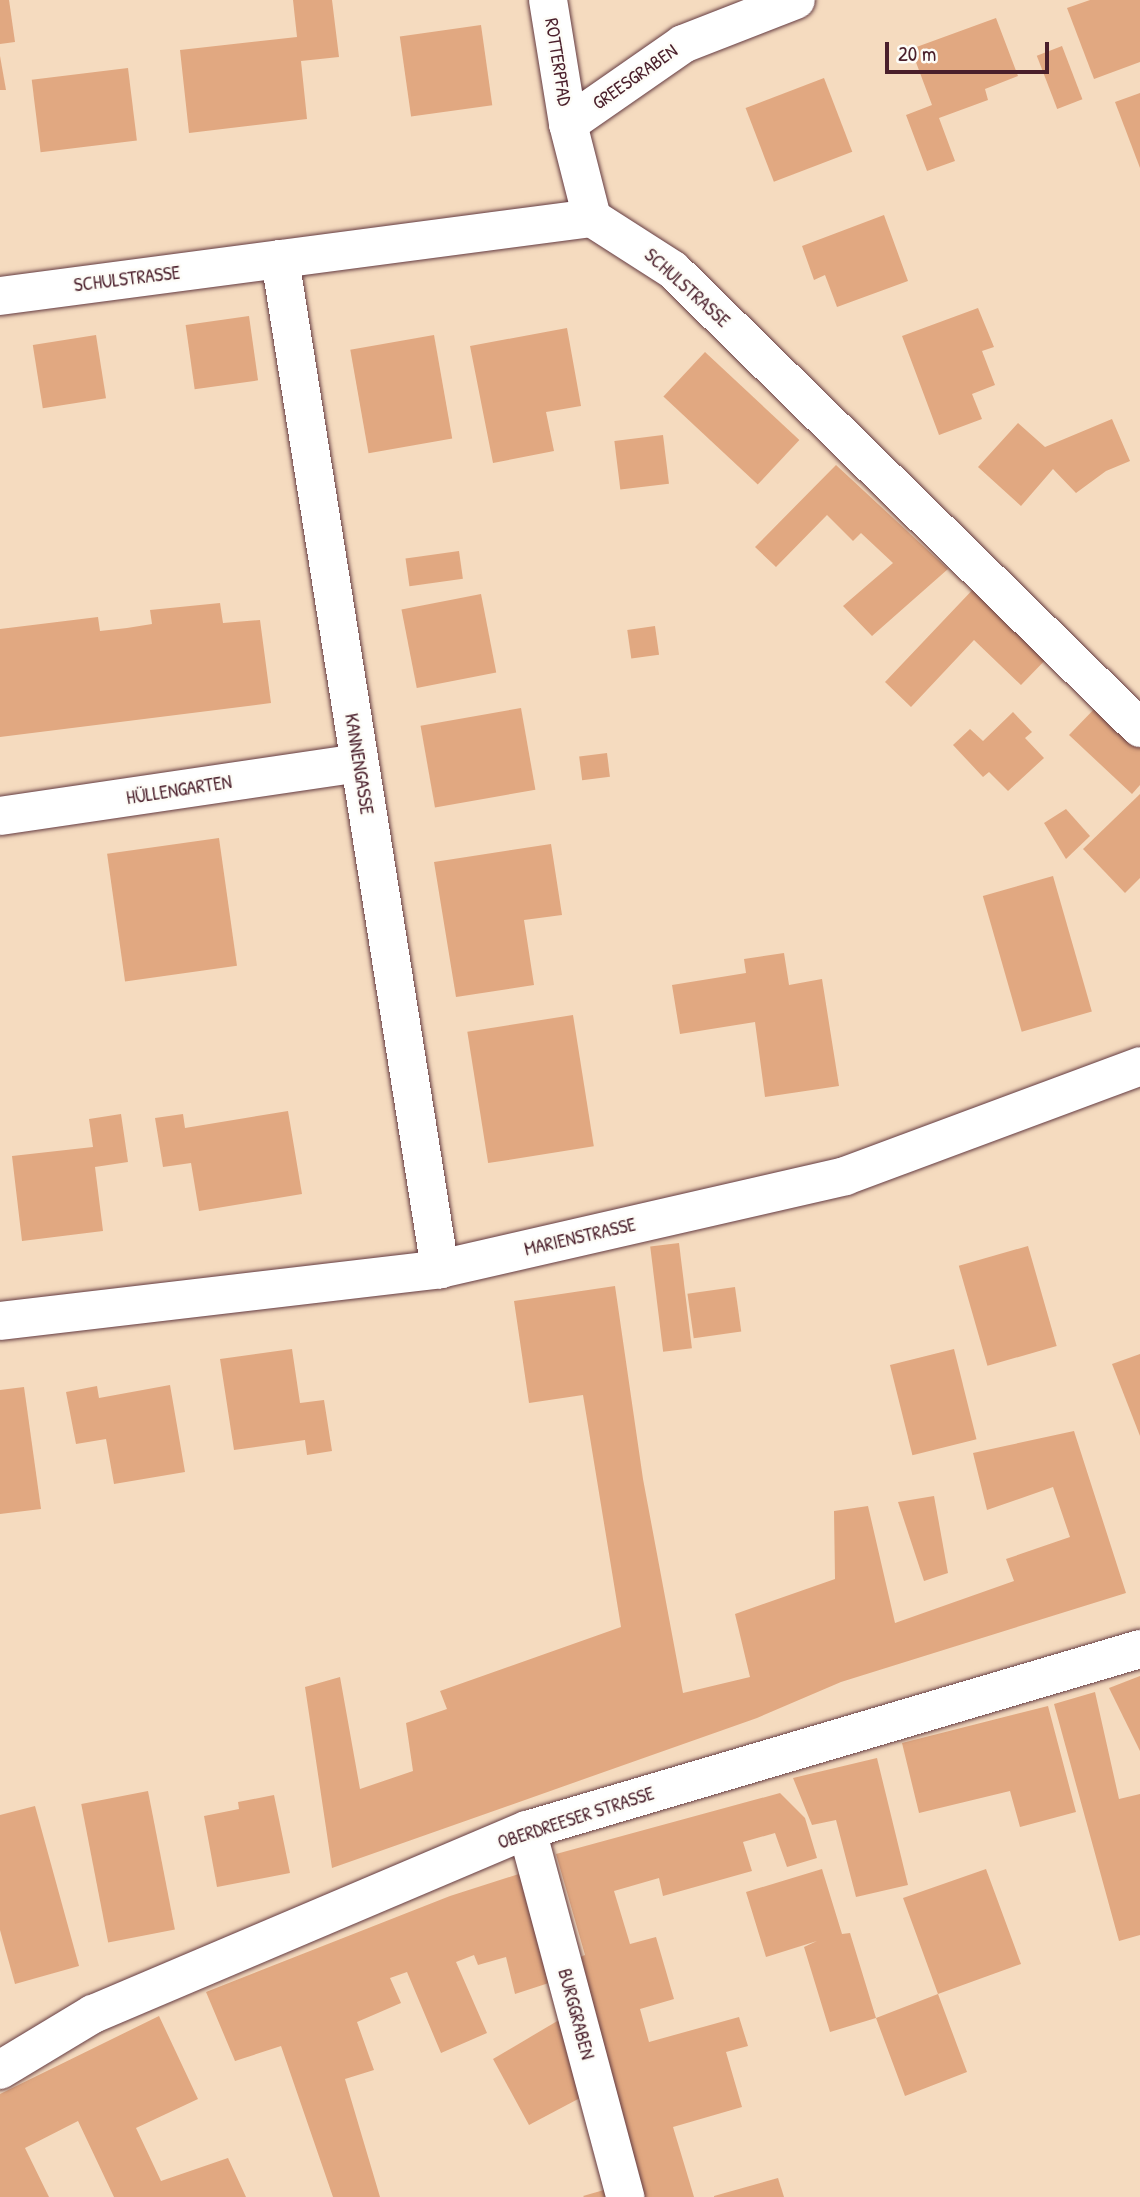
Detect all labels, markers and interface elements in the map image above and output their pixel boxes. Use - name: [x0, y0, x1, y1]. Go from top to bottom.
- street label: ROTTERPFAD: [540, 16, 576, 108]
- scale bar: [888, 28, 1052, 72]
- street label: GREESGRABEN: [588, 39, 682, 115]
- text: 20 m: [898, 39, 936, 68]
- street label: SCHULSTRASSE: [640, 244, 734, 332]
- street label: SCHULSTRASSE: [73, 261, 181, 297]
- street label: KANNENGASSE: [340, 712, 378, 816]
- street label: HÜLLENGARTEN: [125, 770, 233, 810]
- street label: MARIENSTRASSE: [522, 1213, 638, 1261]
- street label: OBERDREESER STRASSE: [495, 1782, 657, 1854]
- street label: BURGGRABEN: [553, 1966, 599, 2062]

